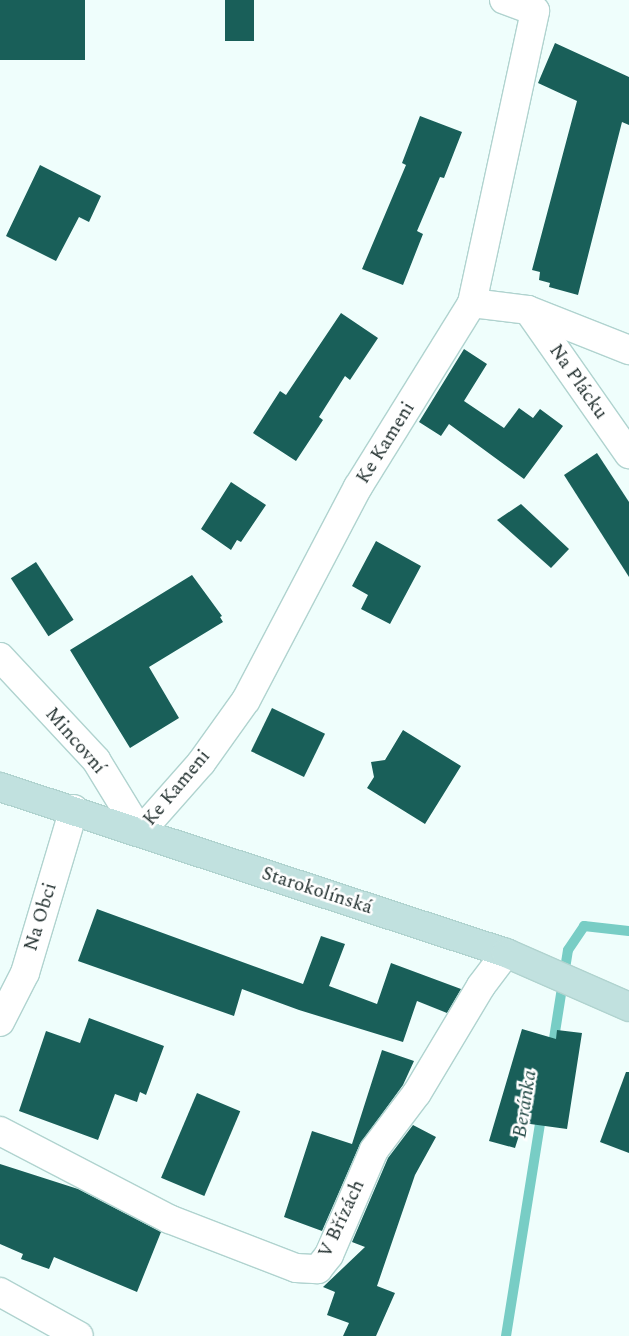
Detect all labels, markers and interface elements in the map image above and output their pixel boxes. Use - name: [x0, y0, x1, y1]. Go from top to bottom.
- street label: Na Plácku: [544, 340, 612, 424]
- street label: Ke Kameni: [352, 398, 420, 488]
- street label: Mincovní: [40, 703, 110, 779]
- street label: Ke Kameni: [139, 745, 215, 831]
- street label: Starokolínská: [259, 862, 375, 920]
- street label: Na Obci: [20, 880, 62, 954]
- water label: Beránka: [508, 1068, 542, 1140]
- street label: V Břízách: [314, 1176, 370, 1262]

